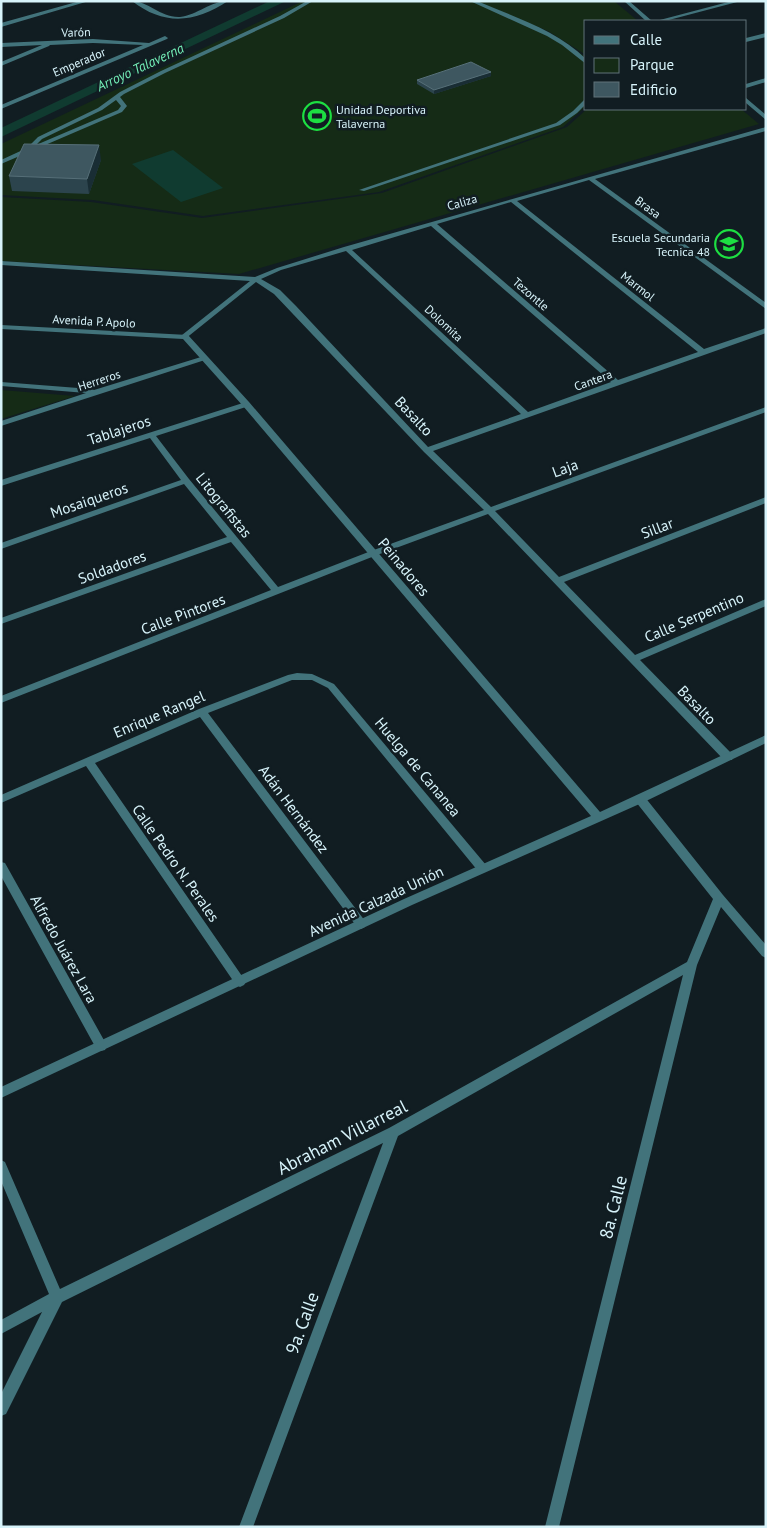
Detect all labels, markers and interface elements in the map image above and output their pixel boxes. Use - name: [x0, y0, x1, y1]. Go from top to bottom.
- legend: [584, 20, 747, 110]
- street label: Varón: [60, 24, 91, 40]
- text: Calle: [630, 30, 662, 49]
- water label: Arroyo Talaverna: [93, 39, 187, 96]
- street label: Emperador: [50, 44, 108, 80]
- text: Parque: [630, 55, 674, 74]
- text: Edificio: [630, 80, 677, 99]
- sports icon: Unidad Deportiva Talaverna: [302, 101, 332, 131]
- place label: Unidad Deportiva Talaverna: [336, 102, 426, 131]
- street label: Caliza: [445, 191, 479, 213]
- street label: Brasa: [632, 193, 664, 221]
- school or university icon: Escuela Secundaria Tecnica 48: [714, 229, 744, 259]
- place label: Escuela Secundaria Tecnica 48: [611, 230, 710, 259]
- street label: Marmol: [618, 268, 658, 304]
- street label: Tezontle: [510, 274, 552, 314]
- street label: Dolomita: [422, 301, 466, 345]
- street label: Avenida P. Apolo: [52, 311, 136, 331]
- street label: Herreros: [76, 366, 122, 394]
- street label: Cantera: [572, 366, 614, 394]
- street label: Basalto: [391, 392, 437, 440]
- street label: Tablajeros: [85, 411, 153, 449]
- street label: Laja: [549, 455, 581, 481]
- street label: Litografistas: [192, 468, 256, 542]
- street label: Mosaiqueros: [48, 478, 130, 522]
- street label: Sillar: [638, 513, 676, 543]
- street label: Peinadores: [374, 534, 434, 600]
- street label: Soldadores: [75, 546, 149, 588]
- street label: Calle Serpentino: [641, 588, 747, 646]
- street label: Calle Pintores: [138, 589, 228, 639]
- street label: Basalto: [674, 681, 720, 729]
- street label: Enrique Rangel: [110, 686, 208, 742]
- street label: Huelga de Cananea: [371, 713, 465, 821]
- street label: Adán Hernández: [255, 761, 333, 857]
- street label: Calle Pedro N. Perales: [128, 801, 224, 925]
- street label: Avenida Calzada Unión: [305, 861, 447, 941]
- street label: Alfredo Juárez Lara: [26, 892, 102, 1006]
- street label: Abraham Villarreal: [273, 1094, 412, 1180]
- street label: 8a. Calle: [594, 1173, 632, 1241]
- street label: 9a. Calle: [280, 1289, 324, 1357]

